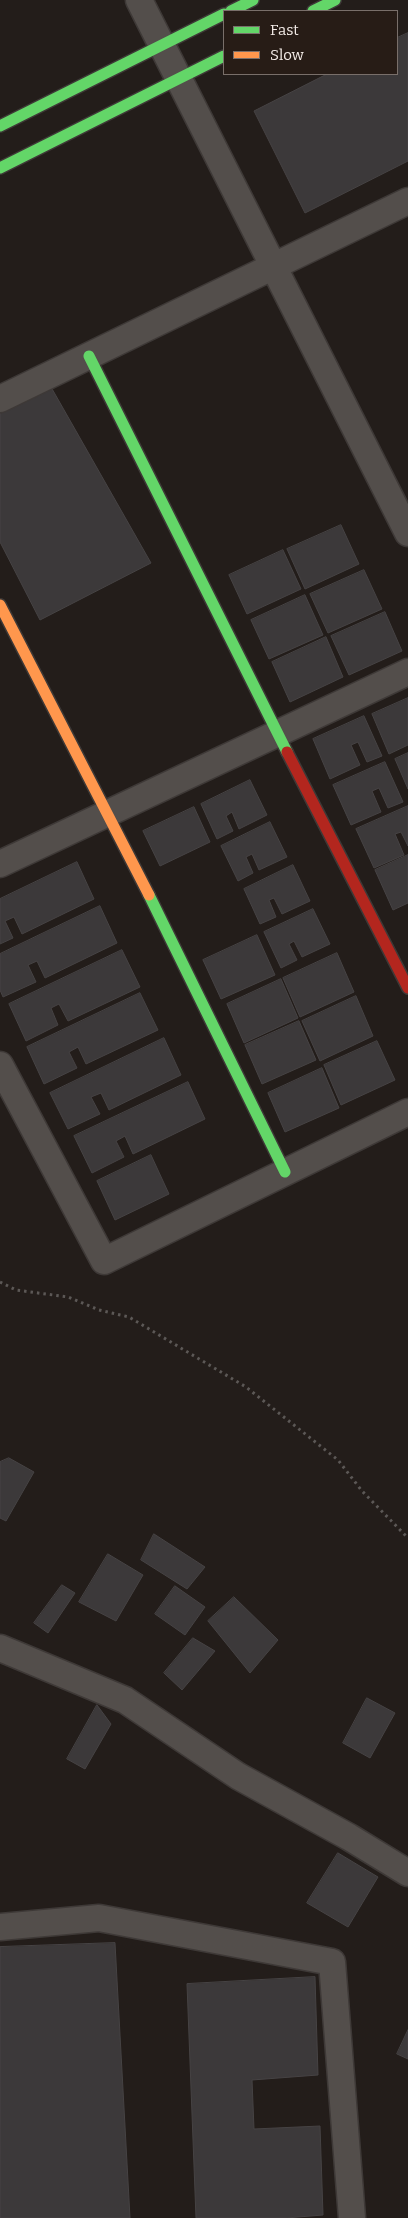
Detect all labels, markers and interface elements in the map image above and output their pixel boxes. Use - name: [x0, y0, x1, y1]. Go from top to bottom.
- legend: [223, 10, 398, 75]
- text: Fast: [270, 21, 299, 39]
- text: Slow: [270, 46, 304, 64]

